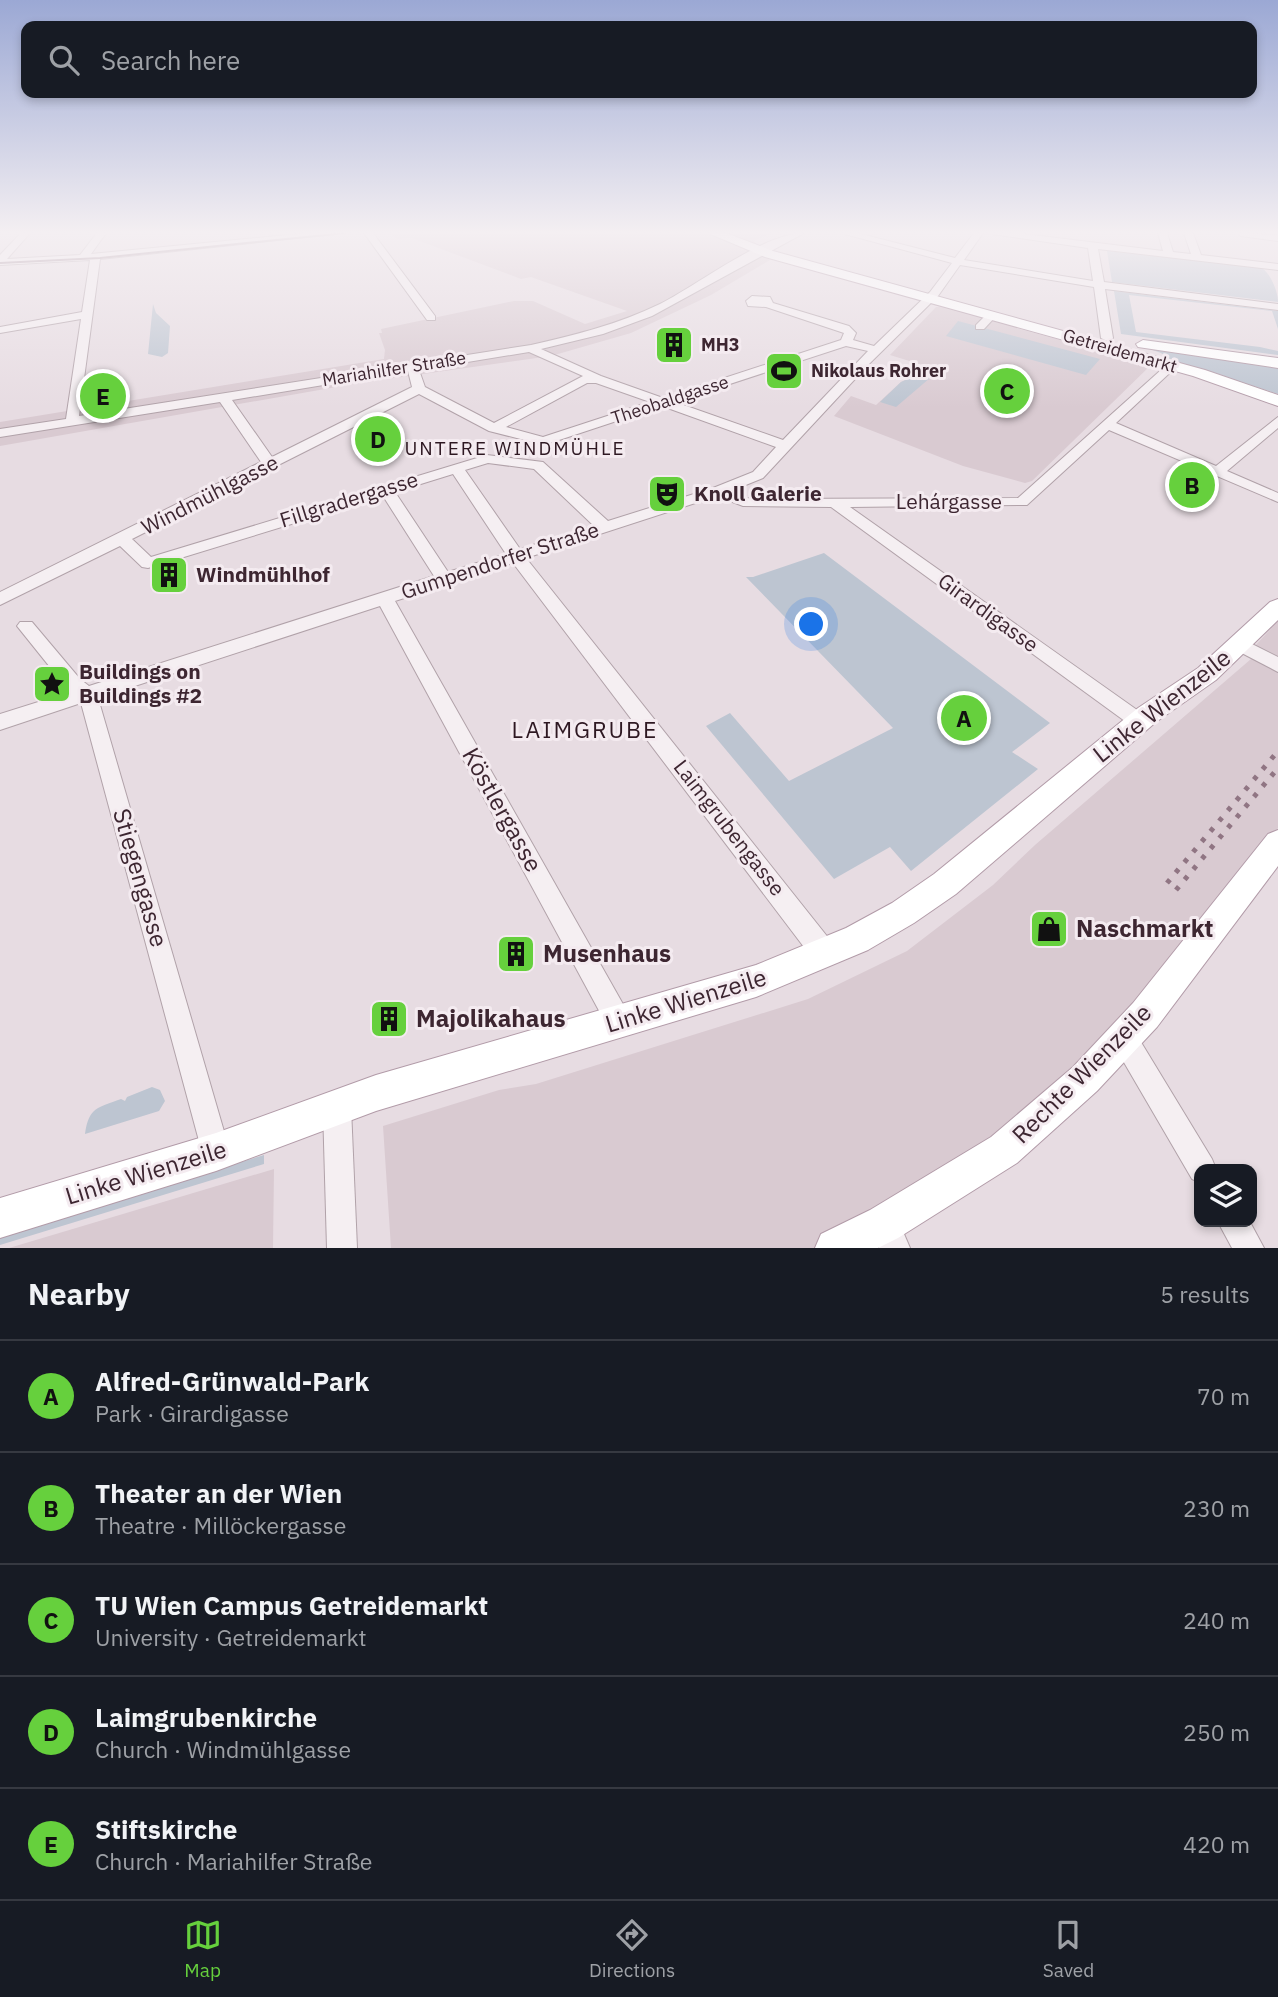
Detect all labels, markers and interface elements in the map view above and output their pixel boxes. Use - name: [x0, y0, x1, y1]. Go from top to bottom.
- search box: [21, 21, 1257, 98]
- icon: search: [45, 41, 83, 79]
- text: Search here: [101, 43, 240, 77]
- street label: Getreidemarkt: [1060, 323, 1180, 378]
- building icon: MH3: [653, 324, 695, 366]
- place label: MH3: [701, 333, 740, 356]
- street label: Mariahilfer Straße: [320, 346, 468, 391]
- sports icon: Nikolaus Rohrer: [763, 350, 805, 392]
- place label: Nikolaus Rohrer: [811, 359, 946, 382]
- pin: C: [984, 365, 1030, 417]
- pin: E: [80, 370, 126, 422]
- street label: Theobaldgasse: [608, 370, 732, 429]
- pin: D: [355, 413, 401, 465]
- district label: UNTERE WINDMÜHLE: [404, 436, 626, 460]
- street label: Windmühlgasse: [136, 448, 283, 541]
- pin: B: [1169, 459, 1215, 511]
- street label: Fillgradergasse: [276, 465, 421, 533]
- theatre icon: Knoll Galerie: [646, 473, 688, 515]
- place label: Knoll Galerie: [694, 479, 822, 507]
- street label: Lehárgasse: [896, 487, 1002, 515]
- street label: Gumpendorfer Straße: [397, 515, 602, 605]
- building icon: Windmühlhof: [148, 554, 190, 596]
- place label: Windmühlhof: [196, 560, 330, 588]
- street label: Girardigasse: [933, 566, 1044, 658]
- your location: [794, 607, 828, 641]
- street label: Linke Wienzeile: [1086, 641, 1237, 769]
- place label: Buildings on Buildings #2: [79, 657, 202, 709]
- place icon: Buildings on Buildings #2: [31, 663, 73, 705]
- pin: A: [941, 692, 987, 744]
- district label: LAIMGRUBE: [511, 714, 659, 744]
- street label: Köstlergasse: [455, 741, 550, 878]
- street label: Laimgrubengasse: [668, 753, 792, 901]
- street label: Stiegengasse: [106, 805, 176, 951]
- shop icon: Naschmarkt: [1028, 908, 1070, 950]
- place label: Naschmarkt: [1076, 912, 1213, 944]
- building icon: Musenhaus: [495, 933, 537, 975]
- place label: Musenhaus: [543, 937, 671, 969]
- street label: Linke Wienzeile: [601, 960, 770, 1040]
- street label: Rechte Wienzeile: [1005, 997, 1158, 1150]
- building icon: Majolikahaus: [368, 998, 410, 1040]
- place label: Majolikahaus: [416, 1002, 566, 1034]
- street label: Linke Wienzeile: [61, 1132, 230, 1212]
- map controls: [1194, 1164, 1257, 1227]
- button: layers: [1194, 1164, 1257, 1227]
- text: Nearby: [28, 1274, 130, 1313]
- text: 5 results: [1160, 1279, 1250, 1309]
- text: Alfred-Grünwald-Park: [95, 1364, 369, 1398]
- text: A: [43, 1381, 59, 1411]
- text: 70 m: [1197, 1381, 1250, 1411]
- text: Park · Girardigasse: [95, 1398, 289, 1428]
- text: Theater an der Wien: [95, 1476, 342, 1510]
- text: B: [43, 1493, 59, 1523]
- text: 230 m: [1183, 1493, 1250, 1523]
- text: Theatre · Millöckergasse: [95, 1510, 346, 1540]
- text: TU Wien Campus Getreidemarkt: [95, 1588, 488, 1622]
- text: C: [44, 1605, 58, 1635]
- text: 240 m: [1183, 1605, 1250, 1635]
- text: University · Getreidemarkt: [95, 1622, 367, 1652]
- text: Laimgrubenkirche: [95, 1700, 317, 1734]
- text: D: [43, 1717, 59, 1747]
- text: 250 m: [1183, 1717, 1250, 1747]
- text: Church · Windmühlgasse: [95, 1734, 351, 1764]
- text: Stiftskirche: [95, 1812, 237, 1846]
- text: E: [44, 1829, 58, 1859]
- text: 420 m: [1183, 1829, 1250, 1859]
- text: Church · Mariahilfer Straße: [95, 1846, 373, 1876]
- tab: Map: [184, 1916, 222, 1982]
- tab: Directions: [589, 1916, 675, 1982]
- tab: Saved: [1043, 1916, 1094, 1982]

